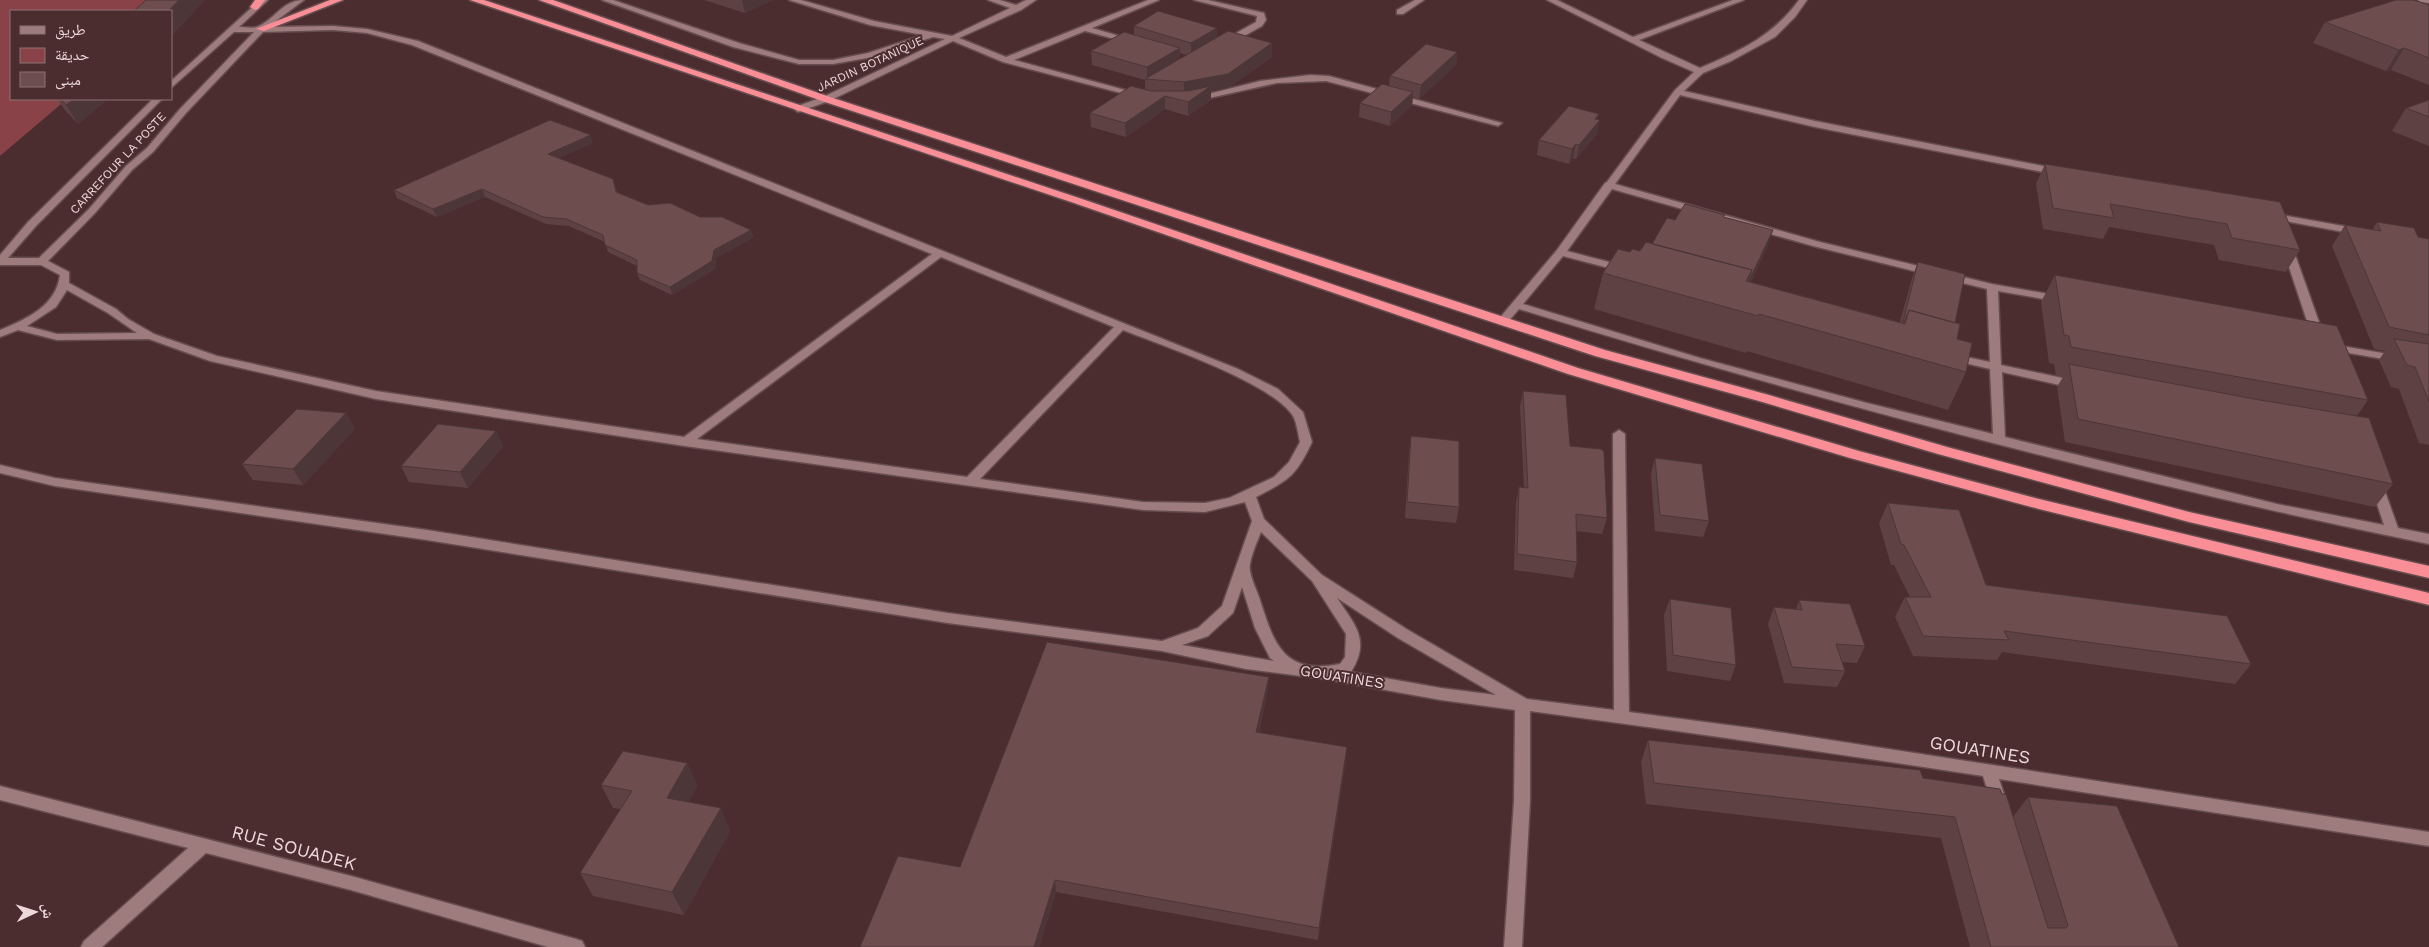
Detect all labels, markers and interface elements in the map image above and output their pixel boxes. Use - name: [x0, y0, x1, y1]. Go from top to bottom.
- legend: [10, 10, 172, 100]
- text: طريق: [55, 21, 86, 40]
- street label: JARDIN BOTANIQUE: [815, 33, 926, 95]
- text: حديقة: [55, 46, 90, 64]
- text: مبنى: [55, 71, 81, 90]
- street label: CARREFOUR LA POSTE: [67, 109, 169, 217]
- street label: GOUATINES: [1299, 661, 1385, 693]
- street label: GOUATINES: [1928, 731, 2032, 768]
- street label: RUE SOUADEK: [230, 821, 359, 874]
- north arrow: [10, 887, 60, 937]
- text: ش: [38, 903, 56, 919]

